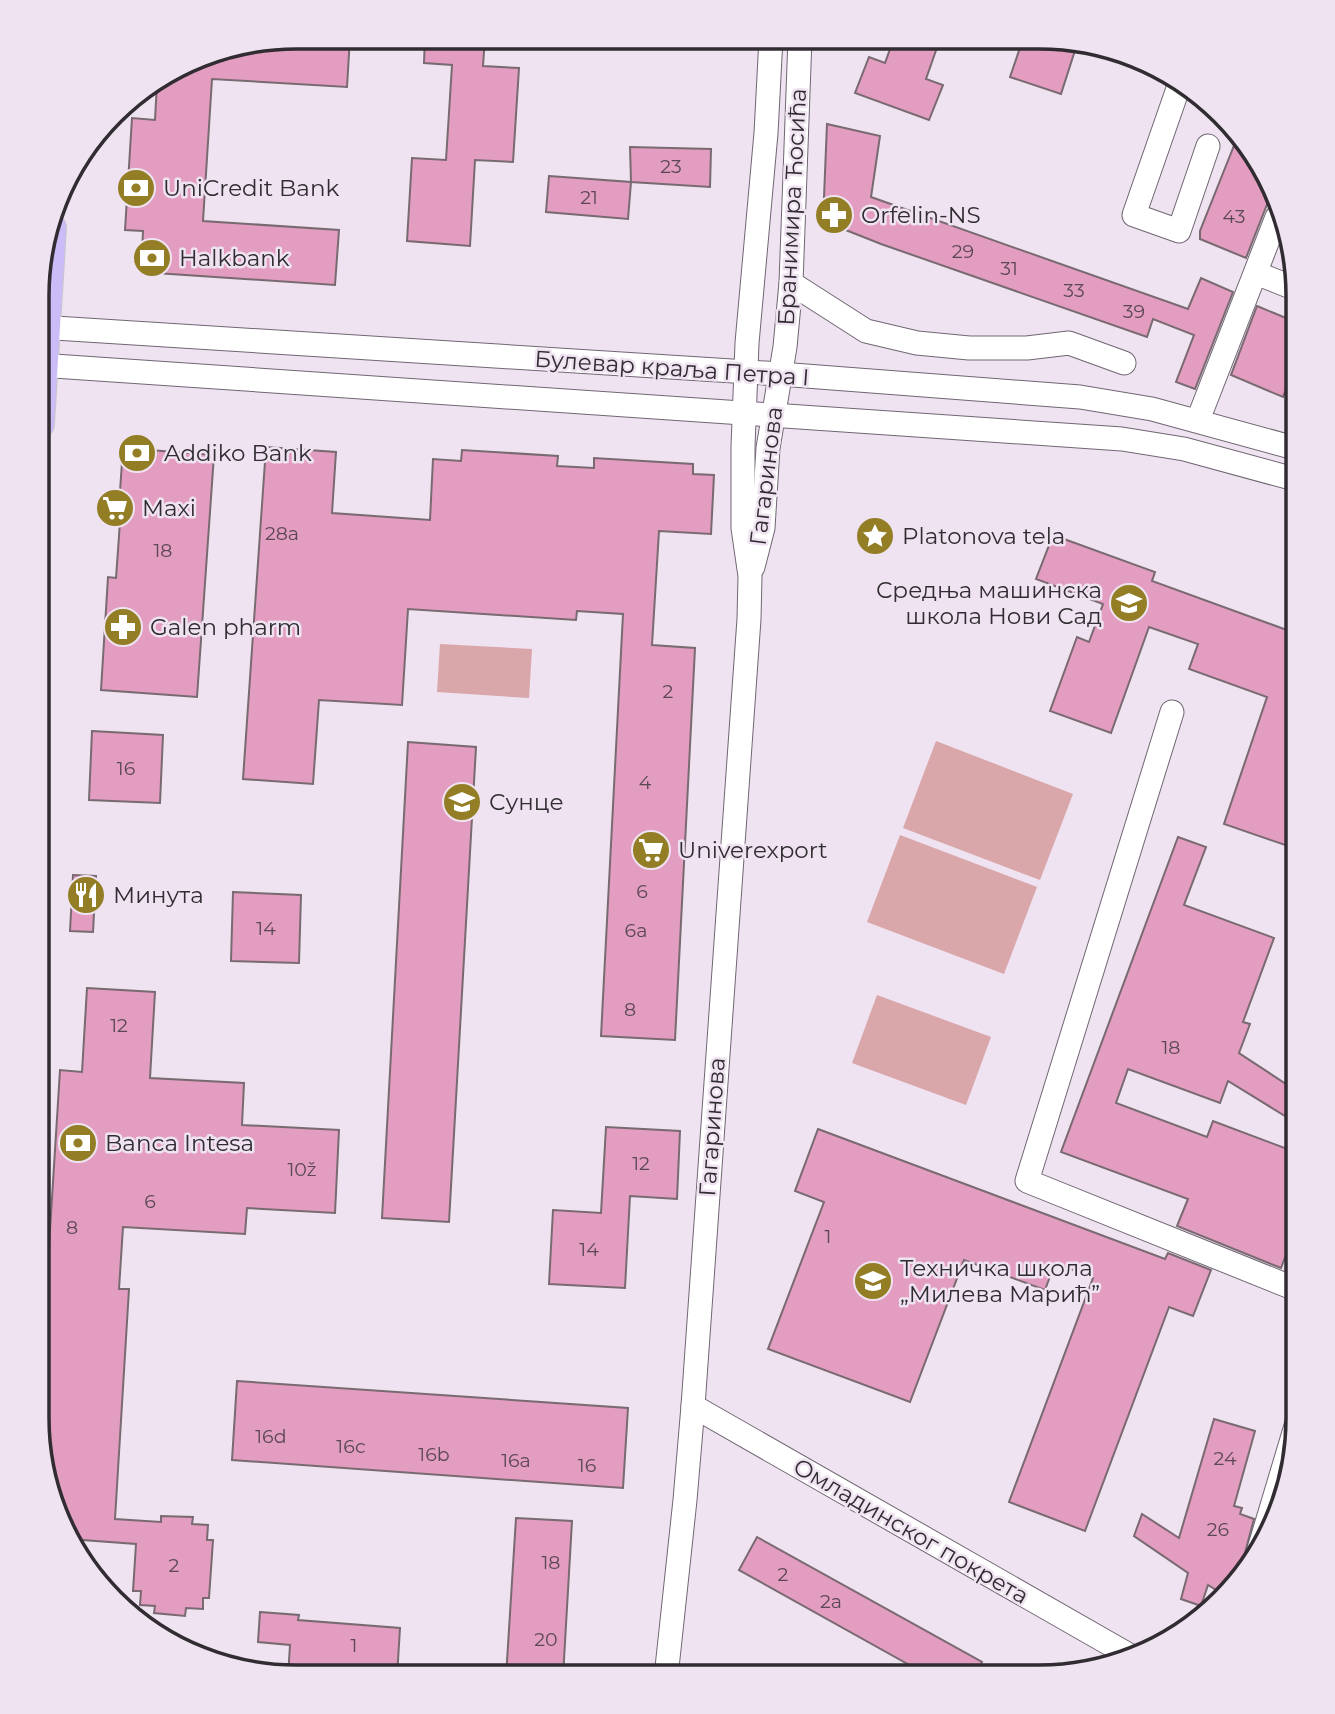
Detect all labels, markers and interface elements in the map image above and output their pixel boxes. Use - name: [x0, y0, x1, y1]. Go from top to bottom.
- street label: Бранимира Ћосића: [772, 88, 812, 326]
- house number: 23: [660, 155, 682, 178]
- bank icon: UniCredit Bank: [115, 167, 157, 209]
- place label: UniCredit Bank: [163, 174, 339, 202]
- house number: 21: [580, 186, 598, 209]
- pharmacy icon: Orfelin-NS: [813, 194, 855, 236]
- place label: Orfelin-NS: [861, 201, 981, 229]
- house number: 43: [1223, 205, 1246, 228]
- bank icon: Halkbank: [131, 237, 173, 279]
- house number: 29: [952, 240, 974, 263]
- place label: Halkbank: [179, 244, 290, 272]
- house number: 31: [1000, 257, 1018, 280]
- house number: 33: [1063, 279, 1085, 302]
- house number: 39: [1123, 300, 1145, 323]
- street label: Булевар краља Петра I: [534, 344, 810, 392]
- street label: Гагаринова: [744, 405, 788, 547]
- bank icon: Addiko Bank: [116, 432, 158, 474]
- place label: Addiko Bank: [164, 439, 312, 467]
- supermarket icon: Maxi: [94, 487, 136, 529]
- place label: Maxi: [142, 494, 196, 522]
- place icon: Platonova tela: [854, 515, 896, 557]
- house number: 28a: [265, 522, 299, 545]
- place label: Platonova tela: [902, 522, 1065, 550]
- house number: 18: [154, 539, 172, 562]
- place label: Средња машинска школа Нови Сад: [876, 576, 1102, 630]
- school or university icon: Средња машинска школа Нови Сад: [1108, 582, 1150, 624]
- pharmacy icon: Galen pharm: [102, 606, 144, 648]
- place label: Galen pharm: [150, 613, 301, 641]
- house number: 2: [663, 680, 674, 703]
- house number: 16: [117, 757, 135, 780]
- house number: 4: [639, 771, 652, 794]
- school or university icon: Сунце: [441, 781, 483, 823]
- place label: Сунце: [489, 788, 564, 816]
- supermarket icon: Univerexport: [630, 829, 672, 871]
- place label: Univerexport: [678, 836, 828, 864]
- restaurant icon: Минута: [65, 874, 107, 916]
- house number: 6: [636, 880, 648, 903]
- place label: Минута: [113, 881, 204, 909]
- house number: 14: [256, 917, 276, 940]
- house number: 6a: [625, 919, 647, 942]
- house number: 8: [624, 998, 636, 1021]
- house number: 12: [110, 1014, 128, 1037]
- house number: 18: [1162, 1036, 1180, 1059]
- street label: Гагаринова: [693, 1056, 731, 1198]
- bank icon: Banca Intesa: [57, 1122, 99, 1164]
- place label: Banca Intesa: [105, 1129, 254, 1157]
- house number: 12: [632, 1152, 650, 1175]
- house number: 10ž: [287, 1158, 317, 1181]
- house number: 6: [144, 1190, 156, 1213]
- house number: 8: [66, 1216, 78, 1239]
- house number: 1: [825, 1225, 831, 1248]
- house number: 14: [579, 1238, 599, 1261]
- place label: Техничка школа „Милева Марић”: [900, 1254, 1100, 1308]
- school or university icon: Техничка школа „Милева Марић”: [852, 1260, 894, 1302]
- house number: 16d: [255, 1425, 287, 1448]
- house number: 16c: [336, 1435, 366, 1458]
- house number: 16b: [418, 1443, 450, 1466]
- house number: 24: [1214, 1447, 1237, 1470]
- house number: 16a: [501, 1449, 531, 1472]
- street label: Омладинског покрета: [788, 1452, 1034, 1610]
- house number: 16: [578, 1454, 596, 1477]
- house number: 26: [1207, 1518, 1229, 1541]
- house number: 18: [542, 1551, 560, 1574]
- house number: 2: [169, 1554, 180, 1577]
- house number: 2: [778, 1563, 789, 1586]
- house number: 2a: [820, 1590, 842, 1613]
- house number: 20: [534, 1628, 558, 1651]
- house number: 1: [351, 1634, 357, 1657]

